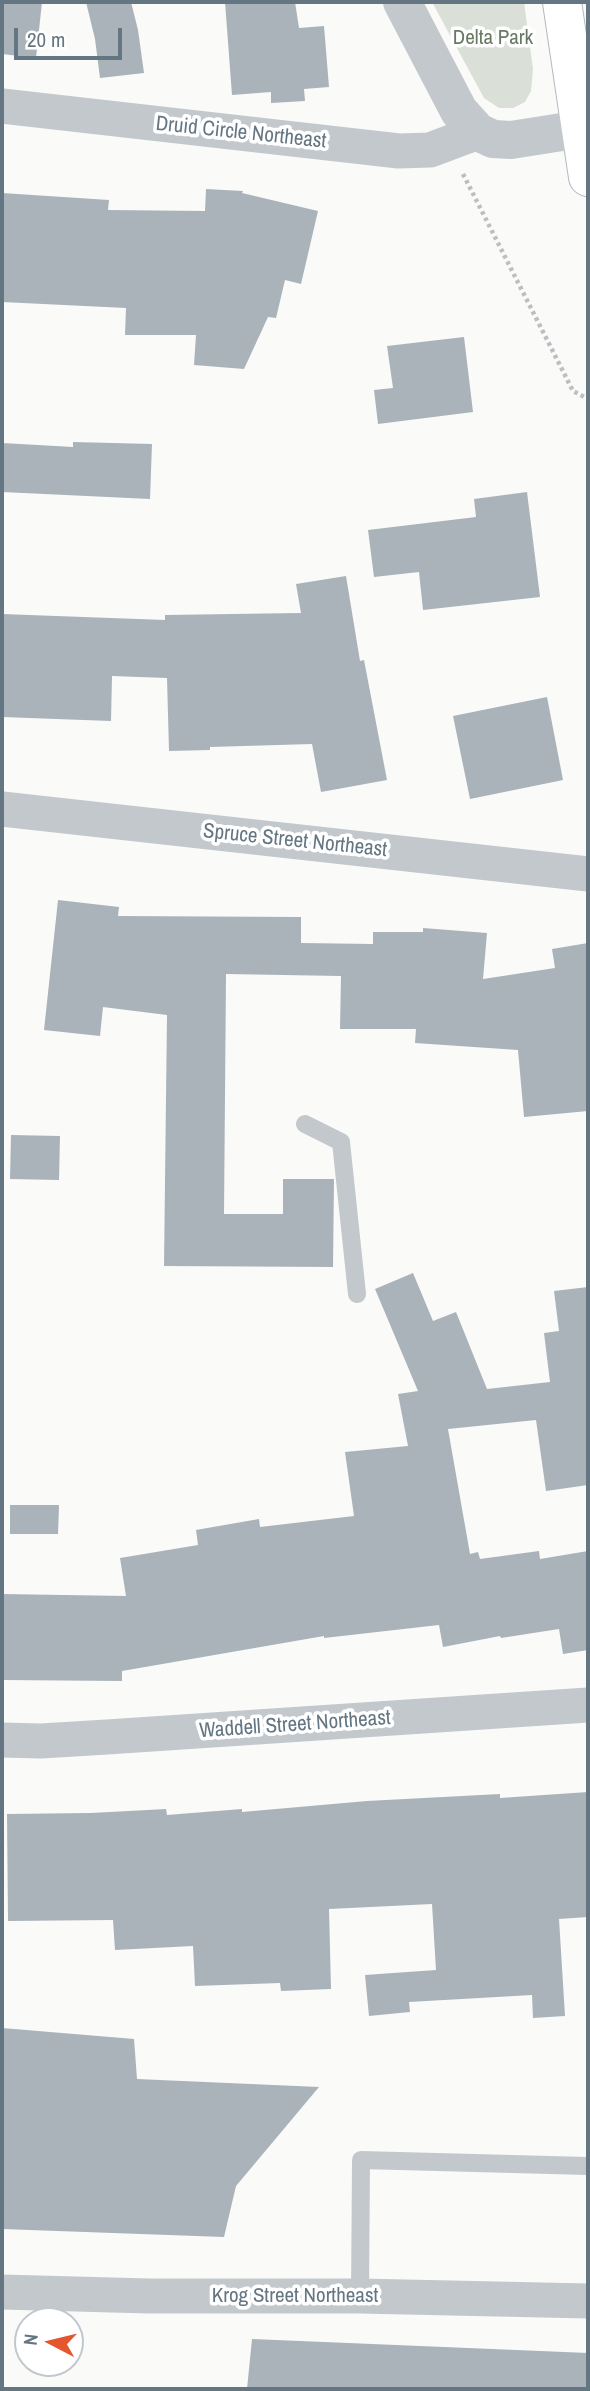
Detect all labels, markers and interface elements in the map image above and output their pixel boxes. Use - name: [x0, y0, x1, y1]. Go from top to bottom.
- scale bar: [18, 14, 126, 58]
- text: 20 m: [27, 25, 65, 54]
- park label: Delta Park: [453, 25, 533, 51]
- street label: Druid Circle Northeast: [155, 112, 327, 154]
- street label: Spruce Street Northeast: [202, 819, 388, 863]
- street label: Waddell Street Northeast: [198, 1706, 392, 1744]
- street label: Krog Street Northeast: [212, 2283, 378, 2309]
- north arrow: [14, 2307, 84, 2377]
- text: N: [17, 2333, 44, 2347]

